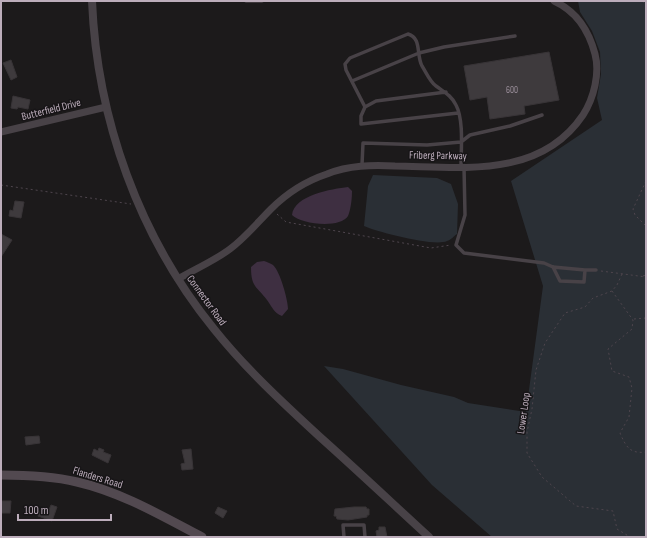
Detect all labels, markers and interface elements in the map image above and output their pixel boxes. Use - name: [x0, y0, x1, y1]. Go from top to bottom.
- house number: 600: [506, 85, 518, 96]
- street label: Butterfield Drive: [20, 96, 82, 123]
- street label: Friberg Parkway: [409, 148, 468, 163]
- street label: Connector Road: [184, 273, 229, 328]
- street label: Lower Loop: [514, 392, 533, 435]
- street label: Flanders Road: [71, 464, 125, 491]
- scale bar: [18, 496, 111, 522]
- text: 100 m: [24, 503, 49, 518]

